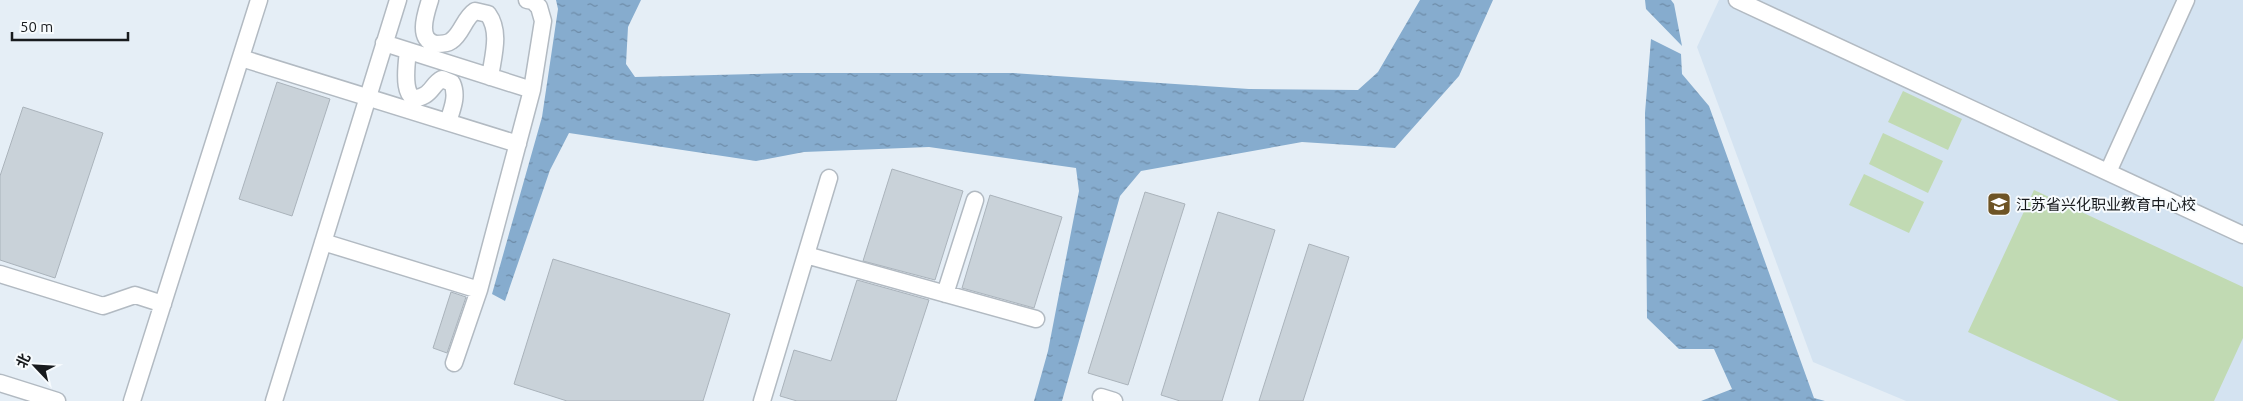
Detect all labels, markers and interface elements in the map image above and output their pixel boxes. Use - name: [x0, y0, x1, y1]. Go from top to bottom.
- scale bar: [12, 10, 129, 42]
- text: 50 m: [20, 18, 53, 35]
- school or university icon: 江苏省兴化职业教育中心校: [1986, 191, 2012, 217]
- place label: 江苏省兴化职业教育中心校: [2016, 196, 2196, 213]
- north arrow: [10, 341, 60, 391]
- text: 北: [13, 351, 33, 370]

